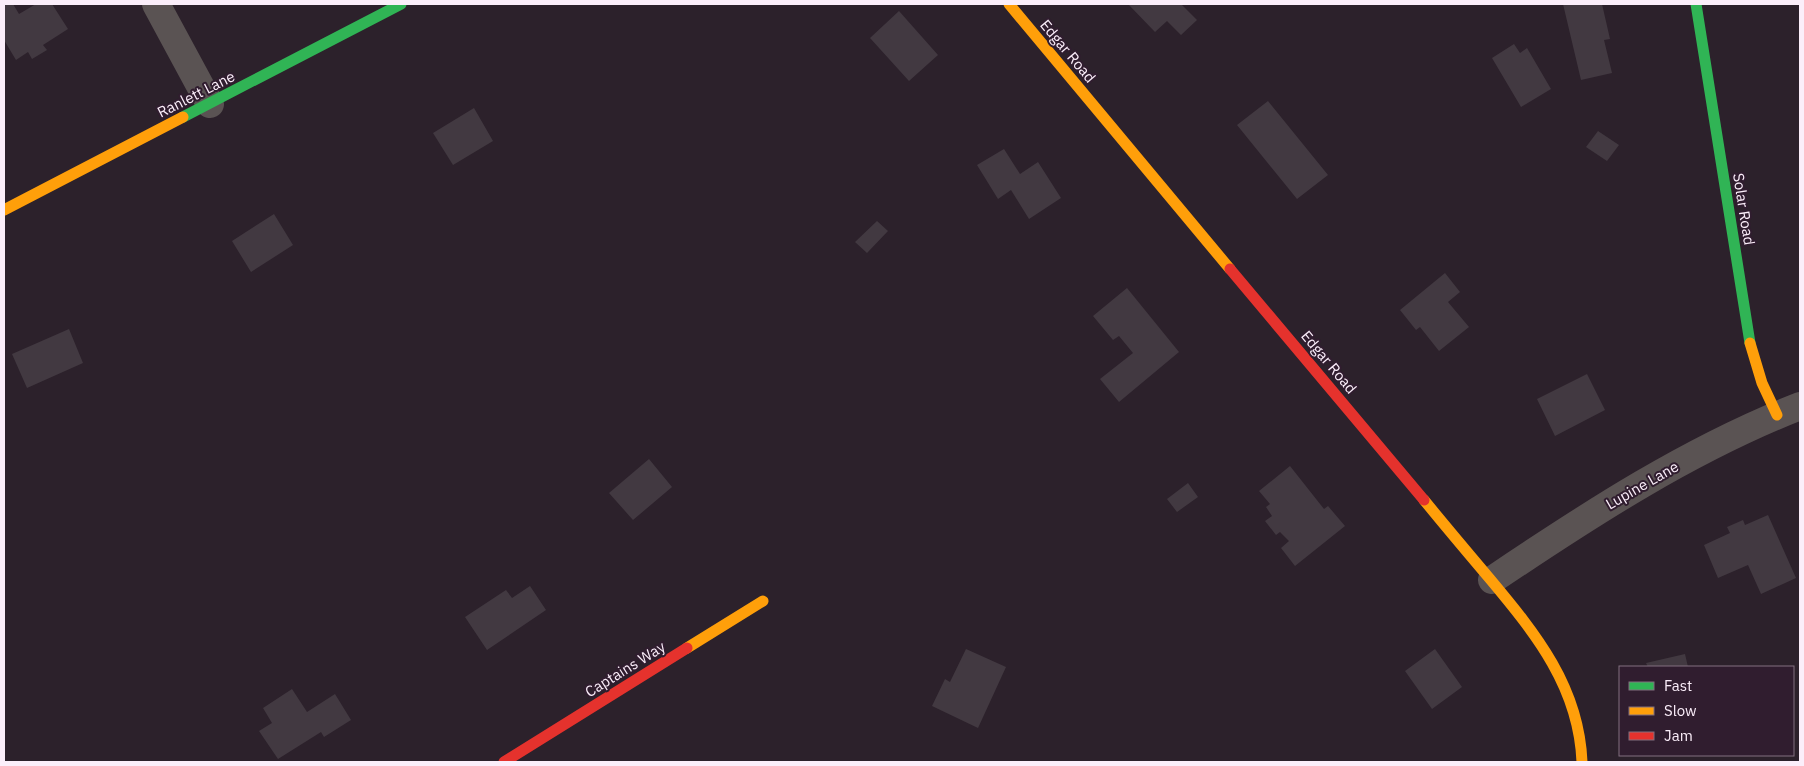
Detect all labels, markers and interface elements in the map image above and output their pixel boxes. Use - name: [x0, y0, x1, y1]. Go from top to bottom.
- street label: Edgar Road: [1036, 16, 1100, 86]
- street label: Ranlett Lane: [154, 66, 238, 122]
- street label: Solar Road: [1729, 172, 1759, 246]
- street label: Edgar Road: [1297, 327, 1361, 397]
- street label: Lupine Lane: [1602, 457, 1682, 513]
- street label: Captains Way: [581, 637, 669, 701]
- legend: [1619, 666, 1794, 756]
- text: Fast: [1664, 676, 1692, 695]
- text: Slow: [1664, 701, 1697, 720]
- text: Jam: [1664, 726, 1693, 745]

